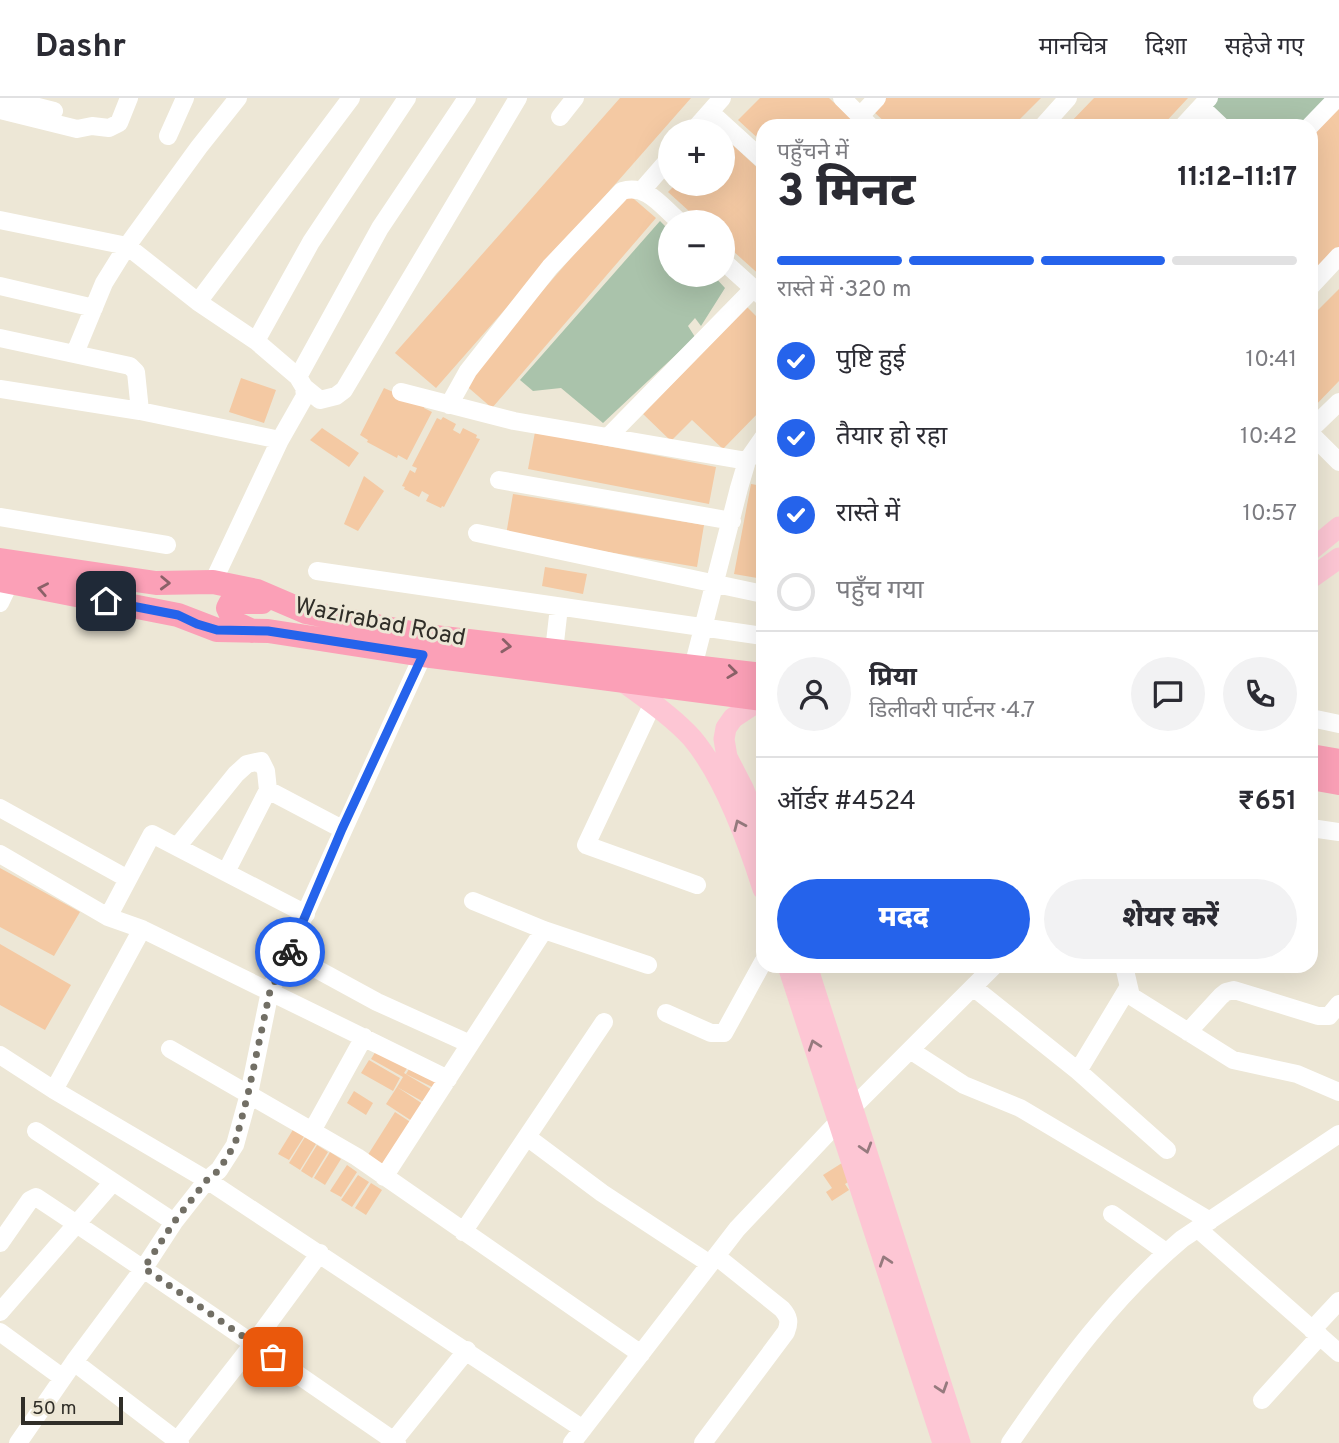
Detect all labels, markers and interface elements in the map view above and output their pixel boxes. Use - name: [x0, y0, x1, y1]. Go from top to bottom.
- text: Dashr: [35, 27, 126, 69]
- text: मानचित्र: [1039, 33, 1107, 63]
- text: दिशा: [1145, 33, 1187, 63]
- text: सहेजे गए: [1225, 33, 1304, 63]
- map controls: [658, 119, 735, 287]
- button: +: [658, 119, 735, 196]
- text: पहुँचने में: [777, 139, 849, 168]
- text: 11:12–11:17: [1177, 162, 1297, 195]
- text: 3 मिनट: [777, 164, 915, 223]
- button: −: [658, 210, 735, 287]
- text: रास्ते में · 320 m: [777, 276, 912, 305]
- icon: check: [777, 342, 815, 380]
- text: पुष्टि हुई: [836, 344, 905, 377]
- text: 10:41: [1246, 346, 1297, 375]
- icon: check: [777, 419, 815, 457]
- text: तैयार हो रहा: [836, 421, 947, 454]
- text: 10:42: [1240, 423, 1297, 452]
- icon: check: [777, 496, 815, 534]
- text: रास्ते में: [836, 498, 900, 531]
- text: 10:57: [1242, 500, 1297, 529]
- pin: [76, 571, 136, 631]
- one-way arrow: [160, 575, 170, 591]
- text: पहुँच गया: [836, 575, 924, 608]
- one-way arrow: [37, 582, 49, 597]
- icon: home: [87, 582, 125, 620]
- street label: Wazirabad Road: [292, 592, 468, 654]
- one-way arrow: [500, 638, 512, 653]
- button: person: [777, 657, 851, 731]
- button: chat: [1131, 657, 1205, 731]
- button: phone: [1223, 657, 1297, 731]
- text: प्रिया: [869, 662, 917, 695]
- one-way arrow: [726, 664, 738, 679]
- text: डिलीवरी पार्टनर · 4.7: [869, 697, 1035, 726]
- text: ऑर्डर #4524: [777, 786, 916, 819]
- text: ₹651: [1238, 786, 1297, 819]
- one-way arrow: [734, 819, 748, 831]
- button: मदद: [777, 879, 1030, 959]
- button: शेयर करें: [1044, 879, 1297, 959]
- courier: [255, 917, 325, 987]
- icon: bike: [271, 933, 309, 971]
- one-way arrow: [808, 1039, 822, 1052]
- one-way arrow: [857, 1141, 872, 1153]
- one-way arrow: [878, 1256, 893, 1268]
- pin: [243, 1327, 303, 1387]
- icon: bag: [254, 1338, 292, 1376]
- one-way arrow: [934, 1381, 948, 1393]
- scale bar: [21, 1394, 122, 1426]
- text: 50 m: [32, 1397, 77, 1421]

